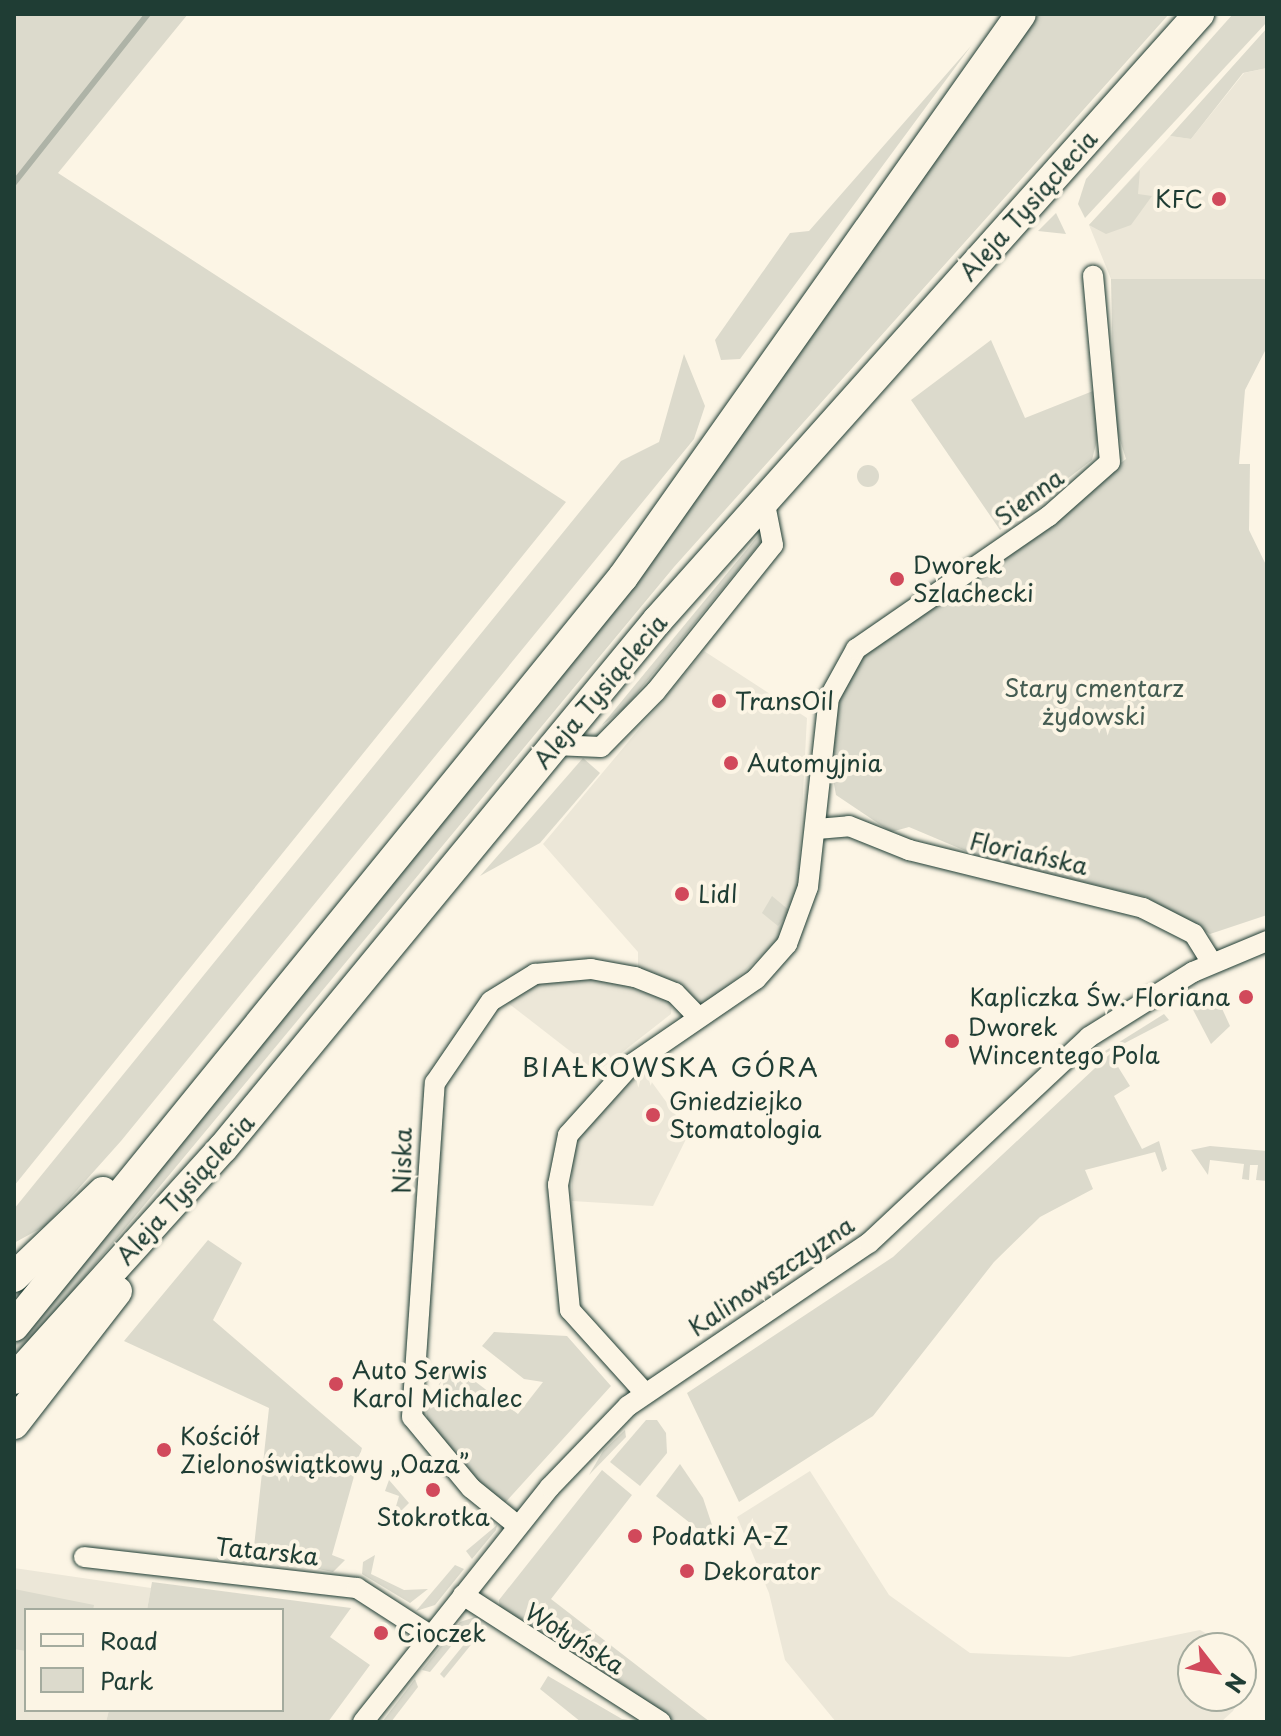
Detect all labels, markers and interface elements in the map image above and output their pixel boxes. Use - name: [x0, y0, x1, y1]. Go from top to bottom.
- street label: Aleja Tysiąclecia: [953, 124, 1103, 286]
- place label: KFC: [1155, 185, 1203, 213]
- marker: KFC: [1210, 190, 1228, 208]
- street label: Sienna: [989, 463, 1069, 531]
- place label: Dworek Szlachecki: [913, 551, 1034, 607]
- marker: Dworek Szlachecki: [888, 570, 906, 588]
- street label: Aleja Tysiąclecia: [527, 608, 673, 774]
- park label: Stary cmentarz żydowski: [1004, 674, 1184, 730]
- place label: TransOil: [735, 687, 834, 715]
- marker: TransOil: [710, 692, 728, 710]
- place label: Automyjnia: [747, 749, 882, 777]
- marker: Automyjnia: [722, 754, 740, 772]
- street label: Floriańska: [967, 825, 1091, 881]
- place label: Lidl: [698, 880, 738, 908]
- marker: Lidl: [673, 885, 691, 903]
- place label: Kapliczka Św. Floriana: [970, 983, 1230, 1011]
- marker: Kapliczka Św. Floriana: [1237, 988, 1255, 1006]
- place label: Dworek Wincentego Pola: [968, 1013, 1160, 1069]
- marker: Dworek Wincentego Pola: [943, 1032, 961, 1050]
- district label: BIAŁKOWSKA GÓRA: [522, 1051, 820, 1083]
- place label: Gniedziejko Stomatologia: [669, 1087, 821, 1143]
- marker: Gniedziejko Stomatologia: [644, 1106, 662, 1124]
- street label: Aleja Tysiąclecia: [110, 1108, 260, 1270]
- street label: Niska: [387, 1127, 417, 1195]
- street label: Kalinowszczyzna: [683, 1210, 859, 1342]
- place label: Auto Serwis Karol Michalec: [352, 1356, 524, 1412]
- marker: Auto Serwis Karol Michalec: [327, 1375, 345, 1393]
- place label: Kościół Zielonoświątkowy „Oaza”: [180, 1422, 468, 1478]
- marker: Kościół Zielonoświątkowy „Oaza”: [155, 1441, 173, 1459]
- marker: Stokrotka: [424, 1481, 442, 1499]
- place label: Stokrotka: [376, 1503, 490, 1531]
- place label: Podatki A-Z: [651, 1522, 790, 1550]
- marker: Podatki A-Z: [626, 1527, 644, 1545]
- street label: Tatarska: [214, 1531, 320, 1571]
- place label: Dekorator: [703, 1557, 821, 1585]
- marker: Dekorator: [678, 1562, 696, 1580]
- street label: Wołyńska: [520, 1596, 630, 1680]
- legend: [24, 1608, 284, 1712]
- place label: Cioczek: [397, 1619, 486, 1647]
- text: Road: [100, 1622, 158, 1658]
- marker: Cioczek: [372, 1624, 390, 1642]
- north arrow: [1177, 1632, 1257, 1712]
- text: Park: [100, 1662, 154, 1698]
- text: N: [1218, 1668, 1255, 1700]

